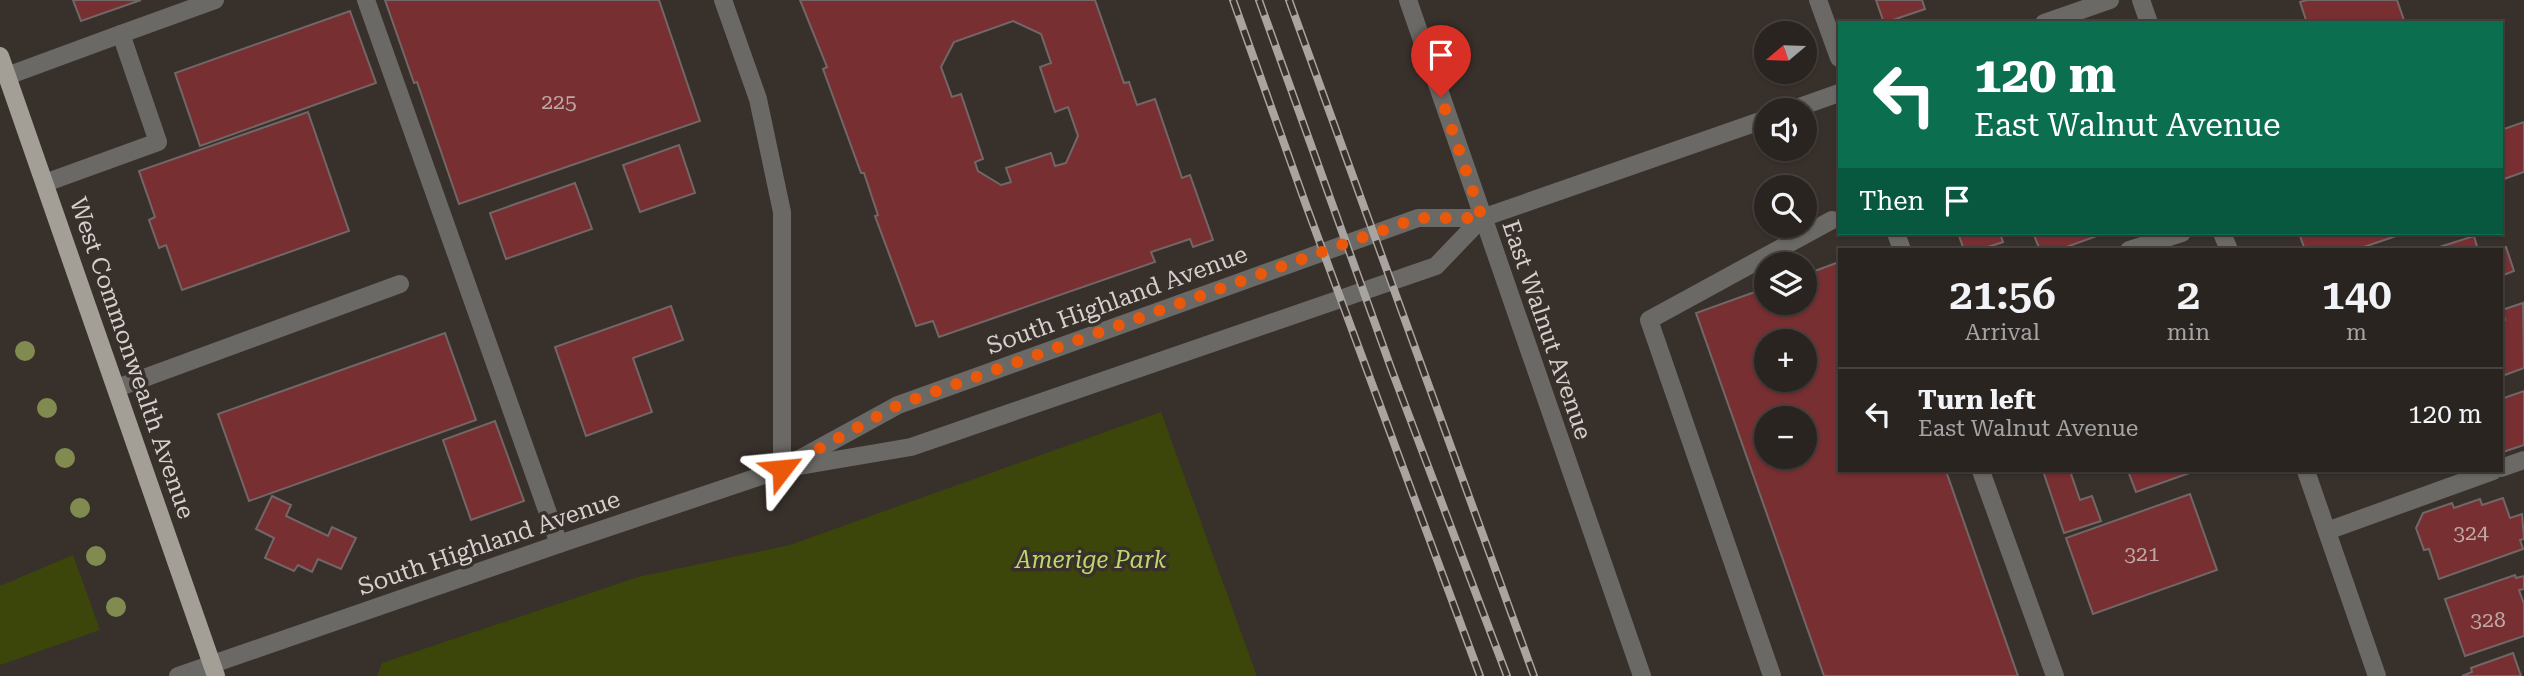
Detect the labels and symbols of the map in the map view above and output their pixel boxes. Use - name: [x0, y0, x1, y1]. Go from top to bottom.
- north arrow: [1754, 21, 1816, 84]
- pin: [1411, 25, 1471, 97]
- house number: 225: [541, 90, 577, 114]
- street label: West Commonwealth Avenue: [64, 194, 200, 522]
- street label: East Walnut Avenue: [1496, 217, 1598, 443]
- street label: South Highland Avenue: [983, 240, 1251, 360]
- position arrow: [745, 432, 819, 506]
- street label: South Highland Avenue: [354, 485, 624, 601]
- house number: 324: [2453, 521, 2489, 545]
- house number: 321: [2124, 542, 2160, 566]
- park label: Amerige Park: [1014, 546, 1166, 574]
- house number: 328: [2470, 608, 2506, 632]

